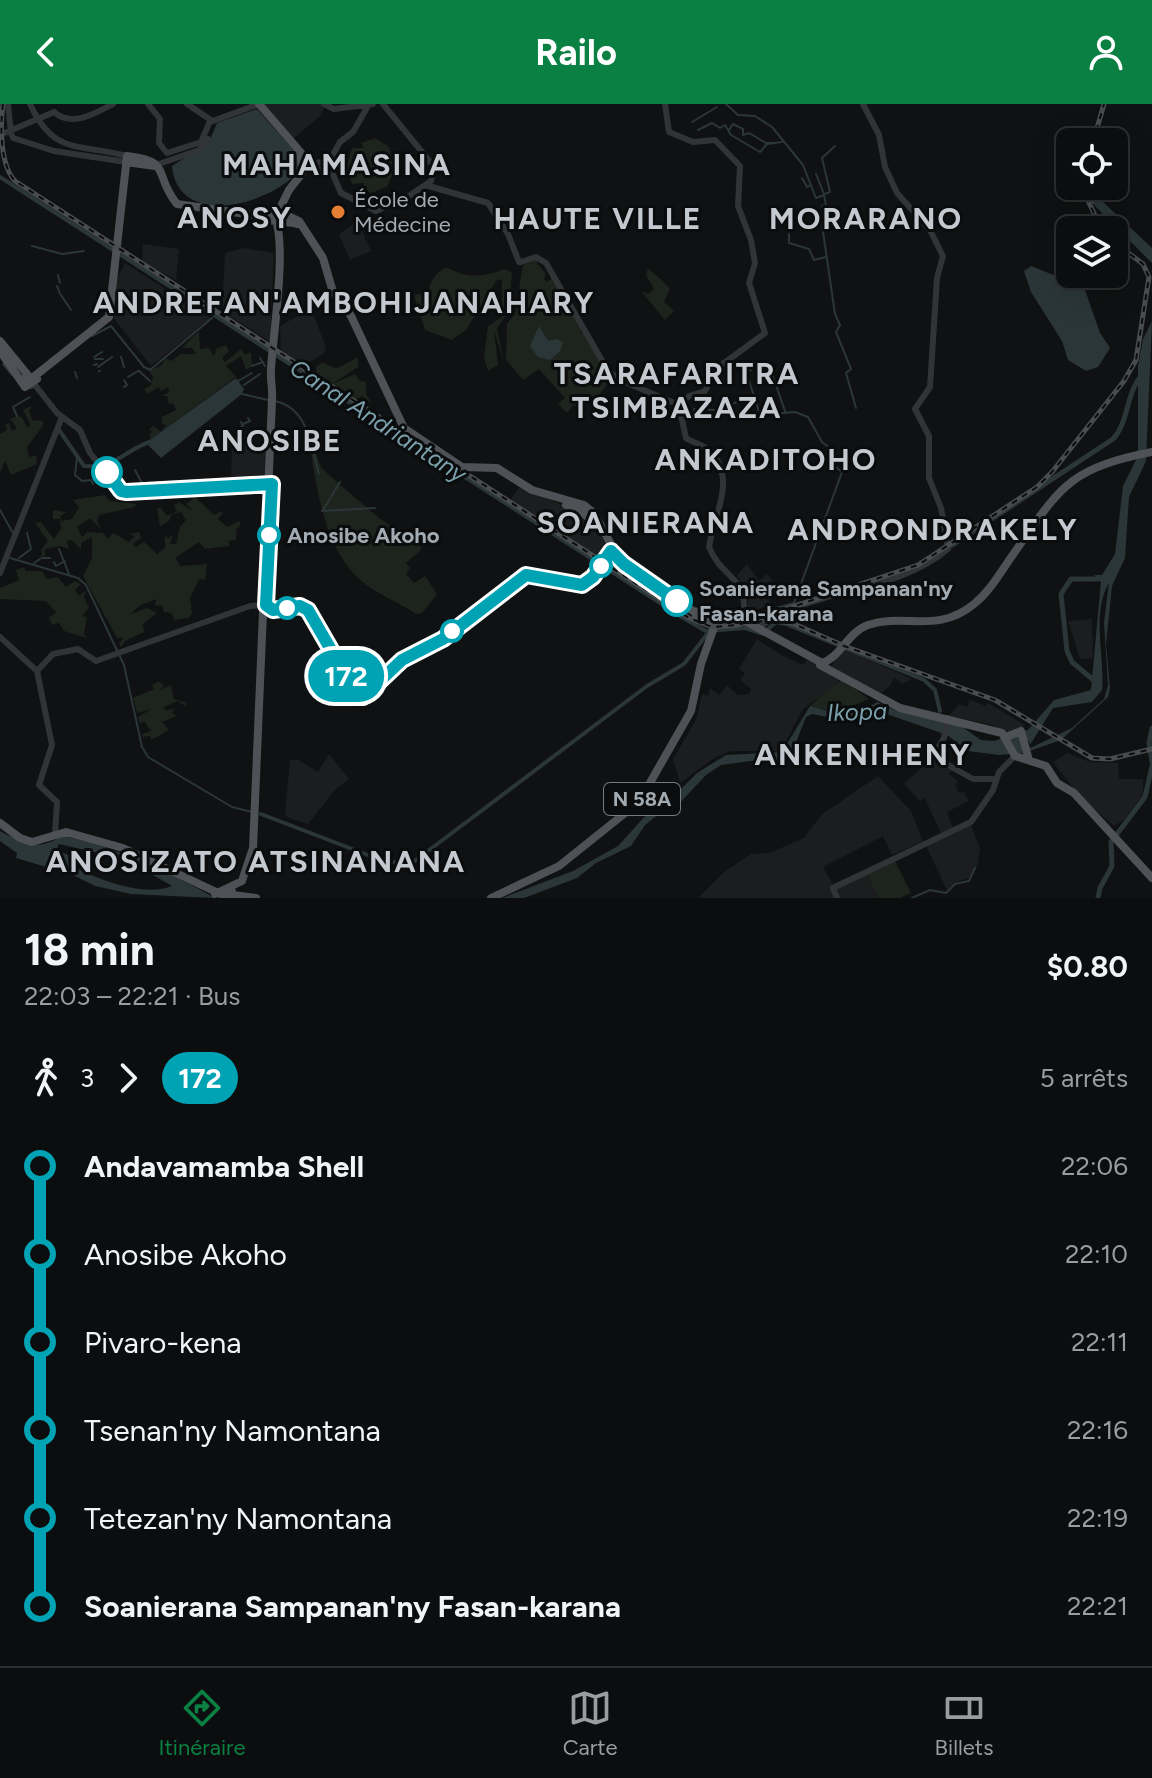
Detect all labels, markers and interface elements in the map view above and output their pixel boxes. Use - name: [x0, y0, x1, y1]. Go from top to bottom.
- icon: back: [24, 30, 68, 74]
- icon: person: [1084, 30, 1128, 74]
- text: Railo: [535, 31, 617, 74]
- map controls: [1056, 128, 1128, 288]
- button: locate: [1056, 128, 1128, 200]
- district label: MAHAMASINA: [222, 146, 452, 183]
- place label: École de Médecine: [354, 186, 451, 238]
- district label: ANOSY: [177, 199, 293, 236]
- district label: HAUTE VILLE: [494, 200, 703, 237]
- district label: MORARANO: [769, 200, 963, 237]
- marker: École de Médecine: [329, 203, 347, 221]
- button: layers: [1056, 216, 1128, 288]
- district label: ANDREFAN'AMBOHIJANAHARY: [93, 284, 595, 321]
- water label: Canal Andriantany: [285, 353, 473, 489]
- district label: TSARAFARITRA TSIMBAZAZA: [554, 355, 800, 426]
- district label: ANOSIBE: [197, 422, 343, 459]
- district label: ANKADITOHO: [655, 441, 877, 478]
- unlabelled marker: [92, 457, 122, 487]
- district label: SOANIERANA: [537, 504, 755, 541]
- district label: ANDRONDRAKELY: [787, 511, 1079, 548]
- place label: Anosibe Akoho: [287, 522, 440, 549]
- marker: Anosibe Akoho: [258, 524, 280, 546]
- unlabelled marker: [590, 555, 612, 577]
- place label: Soanierana Sampanan'ny Fasan-karana: [699, 575, 953, 627]
- marker: Soanierana Sampanan'ny Fasan-karana: [662, 586, 692, 616]
- unlabelled marker: [276, 597, 298, 619]
- unlabelled marker: [441, 620, 463, 642]
- line badge: 172: [300, 650, 392, 702]
- text: 172: [324, 659, 368, 693]
- water label: Ikopa: [826, 696, 888, 727]
- district label: ANKENIHENY: [755, 736, 971, 773]
- road number: N 58A: [604, 783, 680, 815]
- district label: ANOSIZATO ATSINANANA: [46, 843, 466, 880]
- text: 18 min: [24, 923, 155, 976]
- text: $0.80: [1047, 948, 1128, 985]
- text: 22:03 – 22:21 · Bus: [24, 980, 240, 1012]
- icon: walk: [24, 1056, 68, 1100]
- icon: forward: [106, 1056, 150, 1100]
- text: 172: [178, 1061, 222, 1095]
- text: 3: [80, 1062, 94, 1094]
- text: 5 arrêts: [1040, 1062, 1128, 1094]
- text: Andavamamba Shell: [84, 1148, 364, 1185]
- text: 22:06: [1061, 1150, 1128, 1182]
- text: Anosibe Akoho: [84, 1236, 287, 1273]
- text: 22:10: [1065, 1238, 1128, 1270]
- text: Pivaro-kena: [84, 1324, 242, 1361]
- text: 22:11: [1071, 1326, 1128, 1358]
- text: Tsenan'ny Namontana: [84, 1412, 381, 1449]
- text: 22:16: [1067, 1414, 1128, 1446]
- text: Tetezan'ny Namontana: [84, 1500, 392, 1537]
- text: 22:19: [1067, 1502, 1128, 1534]
- text: Soanierana Sampanan'ny Fasan-karana: [84, 1588, 621, 1625]
- text: 22:21: [1067, 1590, 1128, 1622]
- tab: Itinéraire: [159, 1686, 245, 1761]
- tab: Carte: [563, 1686, 617, 1761]
- tab: Billets: [935, 1686, 993, 1761]

